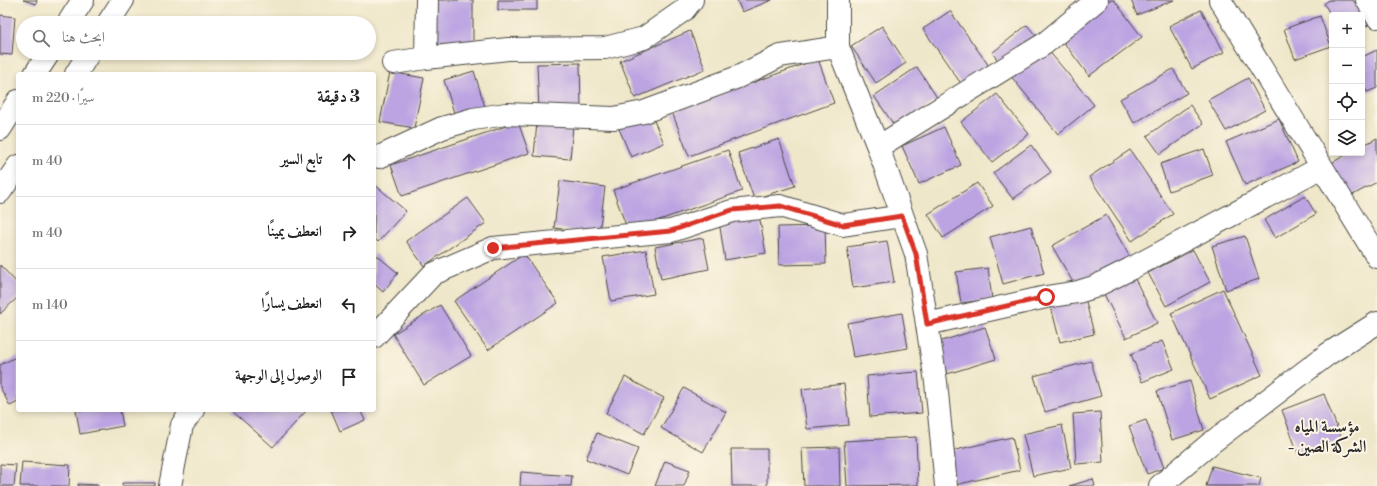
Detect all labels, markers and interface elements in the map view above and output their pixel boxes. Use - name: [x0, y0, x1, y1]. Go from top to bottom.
- map controls: [1329, 12, 1365, 156]
- button: +: [1329, 12, 1365, 48]
- search box: [16, 16, 376, 60]
- icon: search: [30, 27, 52, 49]
- text: ابحث هنا: [62, 28, 105, 47]
- button: −: [1329, 48, 1365, 84]
- button: locate: [1329, 84, 1365, 120]
- text: 3 دقيقة: [317, 86, 360, 108]
- text: سيرًا · 220 m: [32, 90, 94, 106]
- button: layers: [1329, 120, 1365, 156]
- text: تابع السير: [280, 150, 322, 169]
- icon: ahead: [338, 150, 360, 172]
- text: 40 m: [32, 153, 62, 169]
- text: انعطف يمينًا: [267, 222, 322, 241]
- icon: right: [338, 222, 360, 244]
- text: 40 m: [32, 225, 62, 241]
- route end: [484, 239, 502, 257]
- route start: [1037, 288, 1055, 306]
- text: انعطف يسارًا: [261, 294, 322, 313]
- icon: left: [338, 294, 360, 316]
- text: 140 m: [32, 297, 68, 313]
- text: الوصول إلى الوجهة: [235, 366, 322, 385]
- icon: arrive: [338, 366, 360, 388]
- district label: مؤسسة المياه - الشركة الصين: [1288, 416, 1367, 458]

